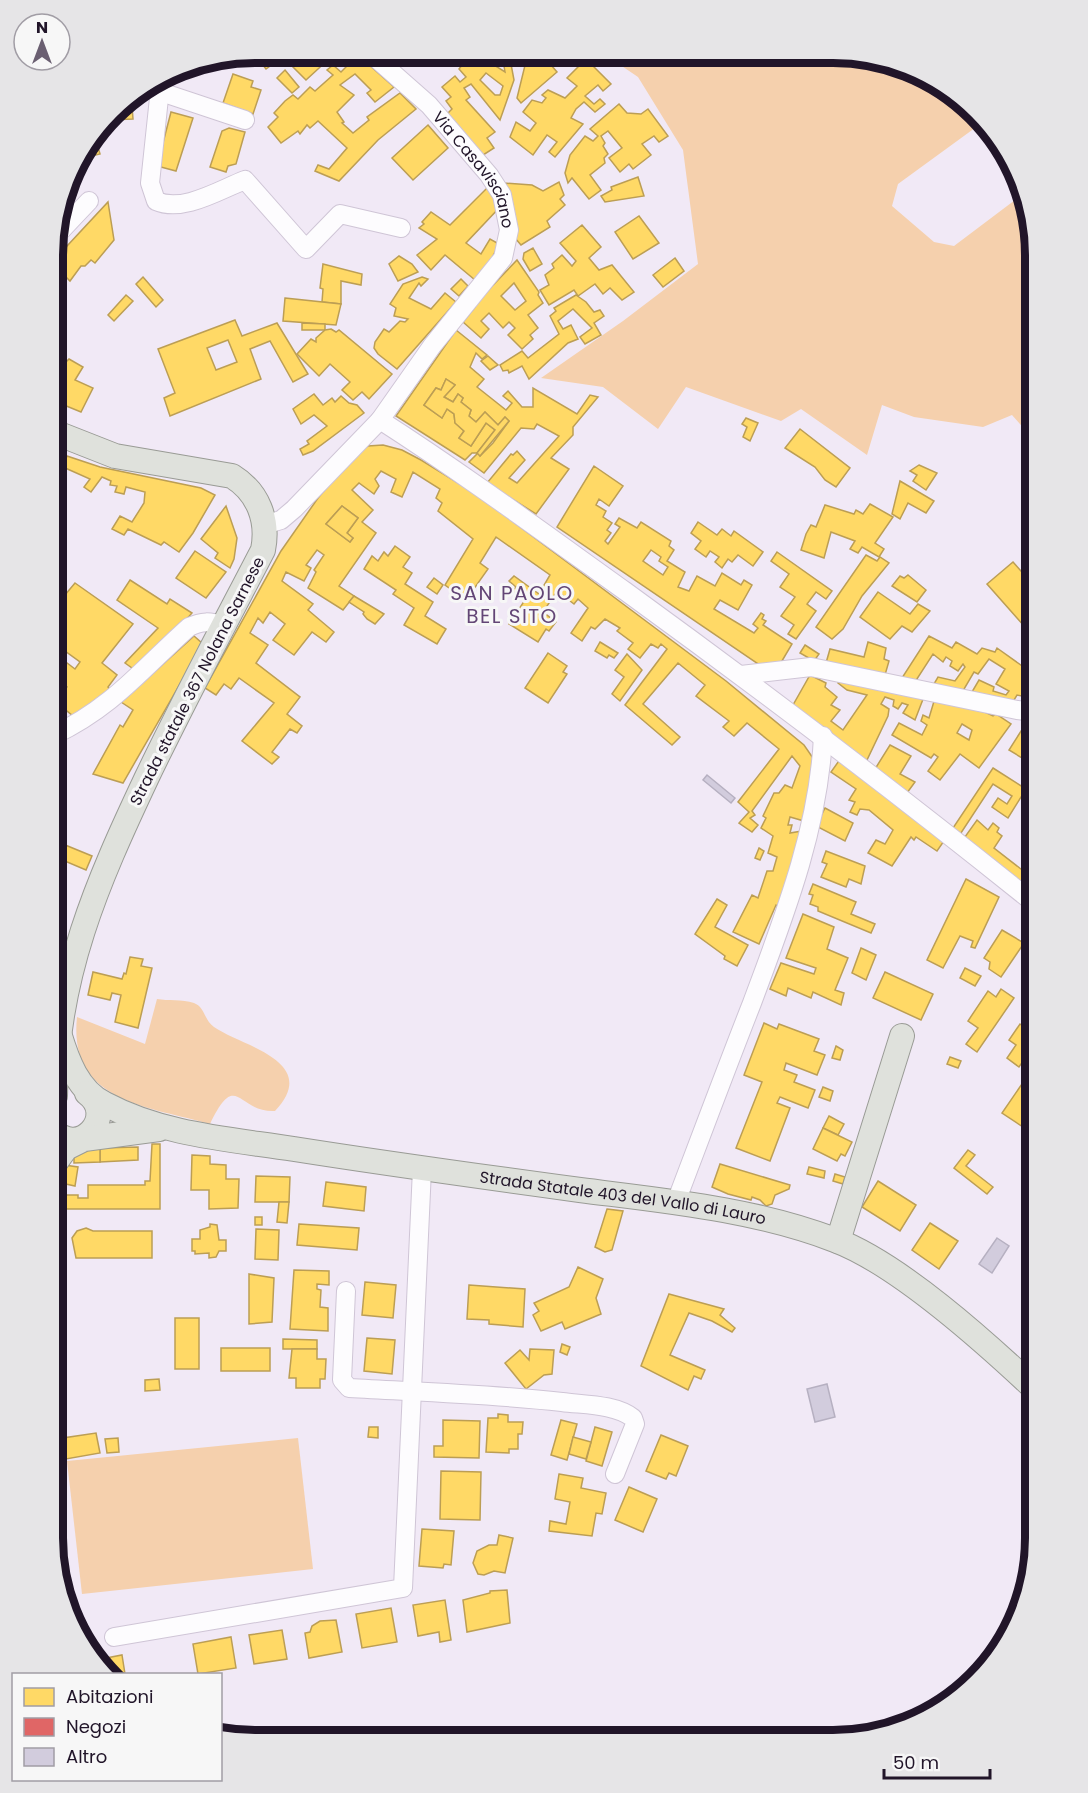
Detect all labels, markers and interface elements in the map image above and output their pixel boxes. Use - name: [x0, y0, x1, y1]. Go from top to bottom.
- north arrow: [12, 12, 72, 72]
- text: N: [36, 16, 48, 39]
- street label: Via Casavisciano: [427, 106, 520, 230]
- street label: Strada statale 367 Nolana Sarnese: [124, 553, 270, 809]
- district label: SAN PAOLO BEL SITO: [450, 579, 574, 630]
- street label: Strada Statale 403 del Vallo di Lauro: [478, 1165, 768, 1230]
- legend: [12, 1673, 222, 1781]
- text: Abitazioni: [66, 1684, 154, 1709]
- text: Negozi: [66, 1714, 126, 1739]
- scale bar: [884, 1742, 990, 1780]
- text: Altro: [66, 1744, 107, 1769]
- text: 50 m: [893, 1750, 939, 1775]

